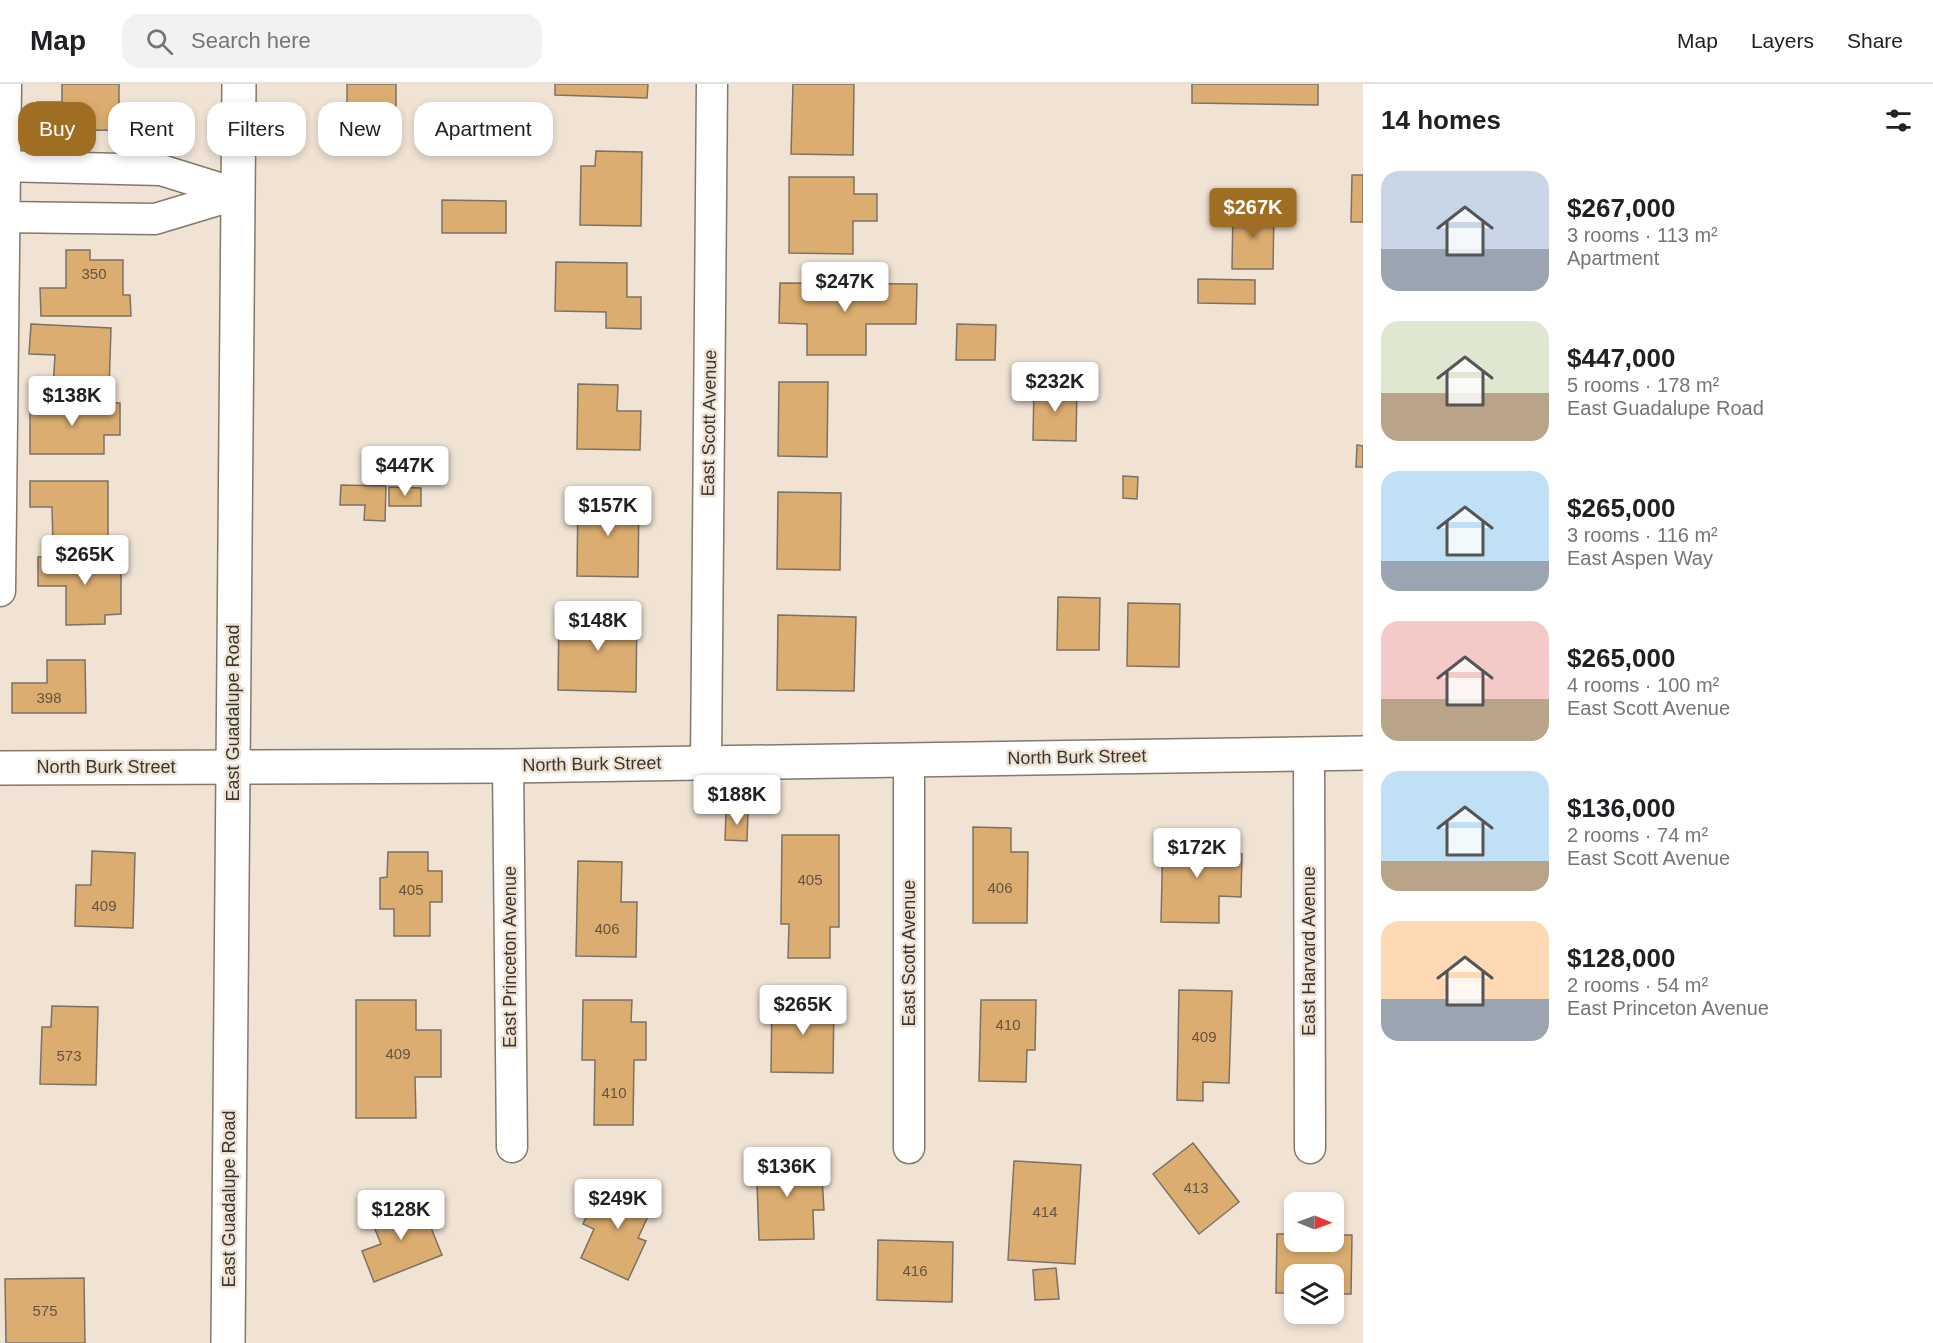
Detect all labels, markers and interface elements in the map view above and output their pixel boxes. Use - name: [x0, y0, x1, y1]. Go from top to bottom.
- search box: [122, 14, 542, 68]
- text: Map: [30, 25, 86, 56]
- icon: search: [143, 25, 176, 58]
- text: Search here: [191, 28, 311, 53]
- text: Map: [1677, 29, 1718, 52]
- text: Layers: [1751, 29, 1814, 52]
- text: Share: [1847, 29, 1903, 52]
- chip: Buy: [18, 102, 96, 156]
- chip: Rent: [108, 102, 195, 156]
- chip: Filters: [207, 102, 306, 156]
- chip: New: [318, 102, 402, 156]
- chip: Apartment: [414, 102, 553, 156]
- icon: filters: [1882, 104, 1915, 137]
- text: 14 homes: [1381, 105, 1501, 135]
- pin: $267K: [1211, 188, 1295, 239]
- text: $267,000: [1567, 193, 1675, 223]
- icon: home: [1429, 195, 1501, 267]
- text: $267K: [1224, 196, 1282, 218]
- text: 3 rooms · 113 m²: [1567, 224, 1718, 246]
- text: Apartment: [1567, 247, 1659, 269]
- pin: $247K: [803, 262, 887, 313]
- house number: 350: [81, 265, 107, 282]
- text: $247K: [816, 270, 874, 292]
- text: $447,000: [1567, 343, 1675, 373]
- icon: home: [1429, 345, 1501, 417]
- street label: East Scott Avenue: [698, 349, 720, 497]
- pin: $232K: [1013, 362, 1097, 413]
- text: $232K: [1026, 370, 1084, 392]
- text: 5 rooms · 178 m²: [1567, 374, 1719, 396]
- pin: $138K: [30, 376, 114, 427]
- text: $138K: [43, 384, 101, 406]
- text: East Guadalupe Road: [1567, 397, 1764, 419]
- pin: $447K: [363, 446, 447, 497]
- text: $447K: [376, 454, 434, 476]
- pin: $157K: [566, 486, 650, 537]
- text: $265,000: [1567, 493, 1675, 523]
- text: $157K: [579, 494, 637, 516]
- icon: home: [1429, 495, 1501, 567]
- text: 3 rooms · 116 m²: [1567, 524, 1718, 546]
- pin: $265K: [43, 535, 127, 586]
- text: $265K: [56, 543, 114, 565]
- text: East Aspen Way: [1567, 547, 1713, 569]
- pin: $148K: [556, 601, 640, 652]
- text: $148K: [569, 609, 627, 631]
- street label: East Guadalupe Road: [223, 624, 243, 802]
- text: $265,000: [1567, 643, 1675, 673]
- icon: home: [1429, 645, 1501, 717]
- text: 4 rooms · 100 m²: [1567, 674, 1719, 696]
- house number: 398: [36, 689, 62, 706]
- text: East Scott Avenue: [1567, 697, 1730, 719]
- street label: North Burk Street: [1007, 746, 1147, 768]
- street label: North Burk Street: [522, 753, 662, 775]
- street label: North Burk Street: [36, 757, 176, 777]
- pin: $188K: [695, 775, 779, 826]
- text: $188K: [708, 783, 766, 805]
- text: $136,000: [1567, 793, 1675, 823]
- icon: home: [1429, 795, 1501, 867]
- text: 2 rooms · 74 m²: [1567, 824, 1708, 846]
- pin: $172K: [1155, 828, 1239, 879]
- text: $172K: [1168, 836, 1226, 858]
- text: East Scott Avenue: [1567, 847, 1730, 869]
- street label: East Princeton Avenue: [500, 866, 520, 1048]
- street label: East Harvard Avenue: [1299, 866, 1319, 1036]
- house number: 405: [797, 871, 823, 888]
- house number: 406: [987, 879, 1013, 896]
- street label: East Scott Avenue: [899, 880, 919, 1026]
- house number: 405: [398, 881, 424, 898]
- house number: 409: [91, 897, 117, 914]
- house number: 406: [594, 920, 620, 937]
- text: $128,000: [1567, 943, 1675, 973]
- icon: home: [1429, 945, 1501, 1017]
- text: 2 rooms · 54 m²: [1567, 974, 1708, 996]
- pin: $265K: [761, 985, 845, 1036]
- text: $265K: [774, 993, 832, 1015]
- text: East Princeton Avenue: [1567, 997, 1769, 1019]
- house number: 410: [995, 1016, 1021, 1033]
- house number: 409: [1191, 1028, 1217, 1045]
- house number: 409: [385, 1045, 411, 1062]
- house number: 573: [56, 1047, 82, 1064]
- house number: 410: [601, 1084, 627, 1101]
- street label: East Guadalupe Road: [219, 1110, 239, 1288]
- pin: $136K: [745, 1147, 829, 1198]
- text: $136K: [758, 1155, 816, 1177]
- pin: $249K: [576, 1179, 660, 1230]
- house number: 413: [1183, 1179, 1209, 1196]
- text: $249K: [589, 1187, 647, 1209]
- pin: $128K: [359, 1190, 443, 1241]
- north arrow: [1284, 1192, 1344, 1252]
- map controls: [1284, 1192, 1344, 1324]
- text: $128K: [372, 1198, 430, 1220]
- house number: 414: [1032, 1203, 1058, 1220]
- house number: 416: [902, 1262, 928, 1279]
- button: layers: [1284, 1264, 1344, 1324]
- house number: 575: [32, 1302, 58, 1319]

